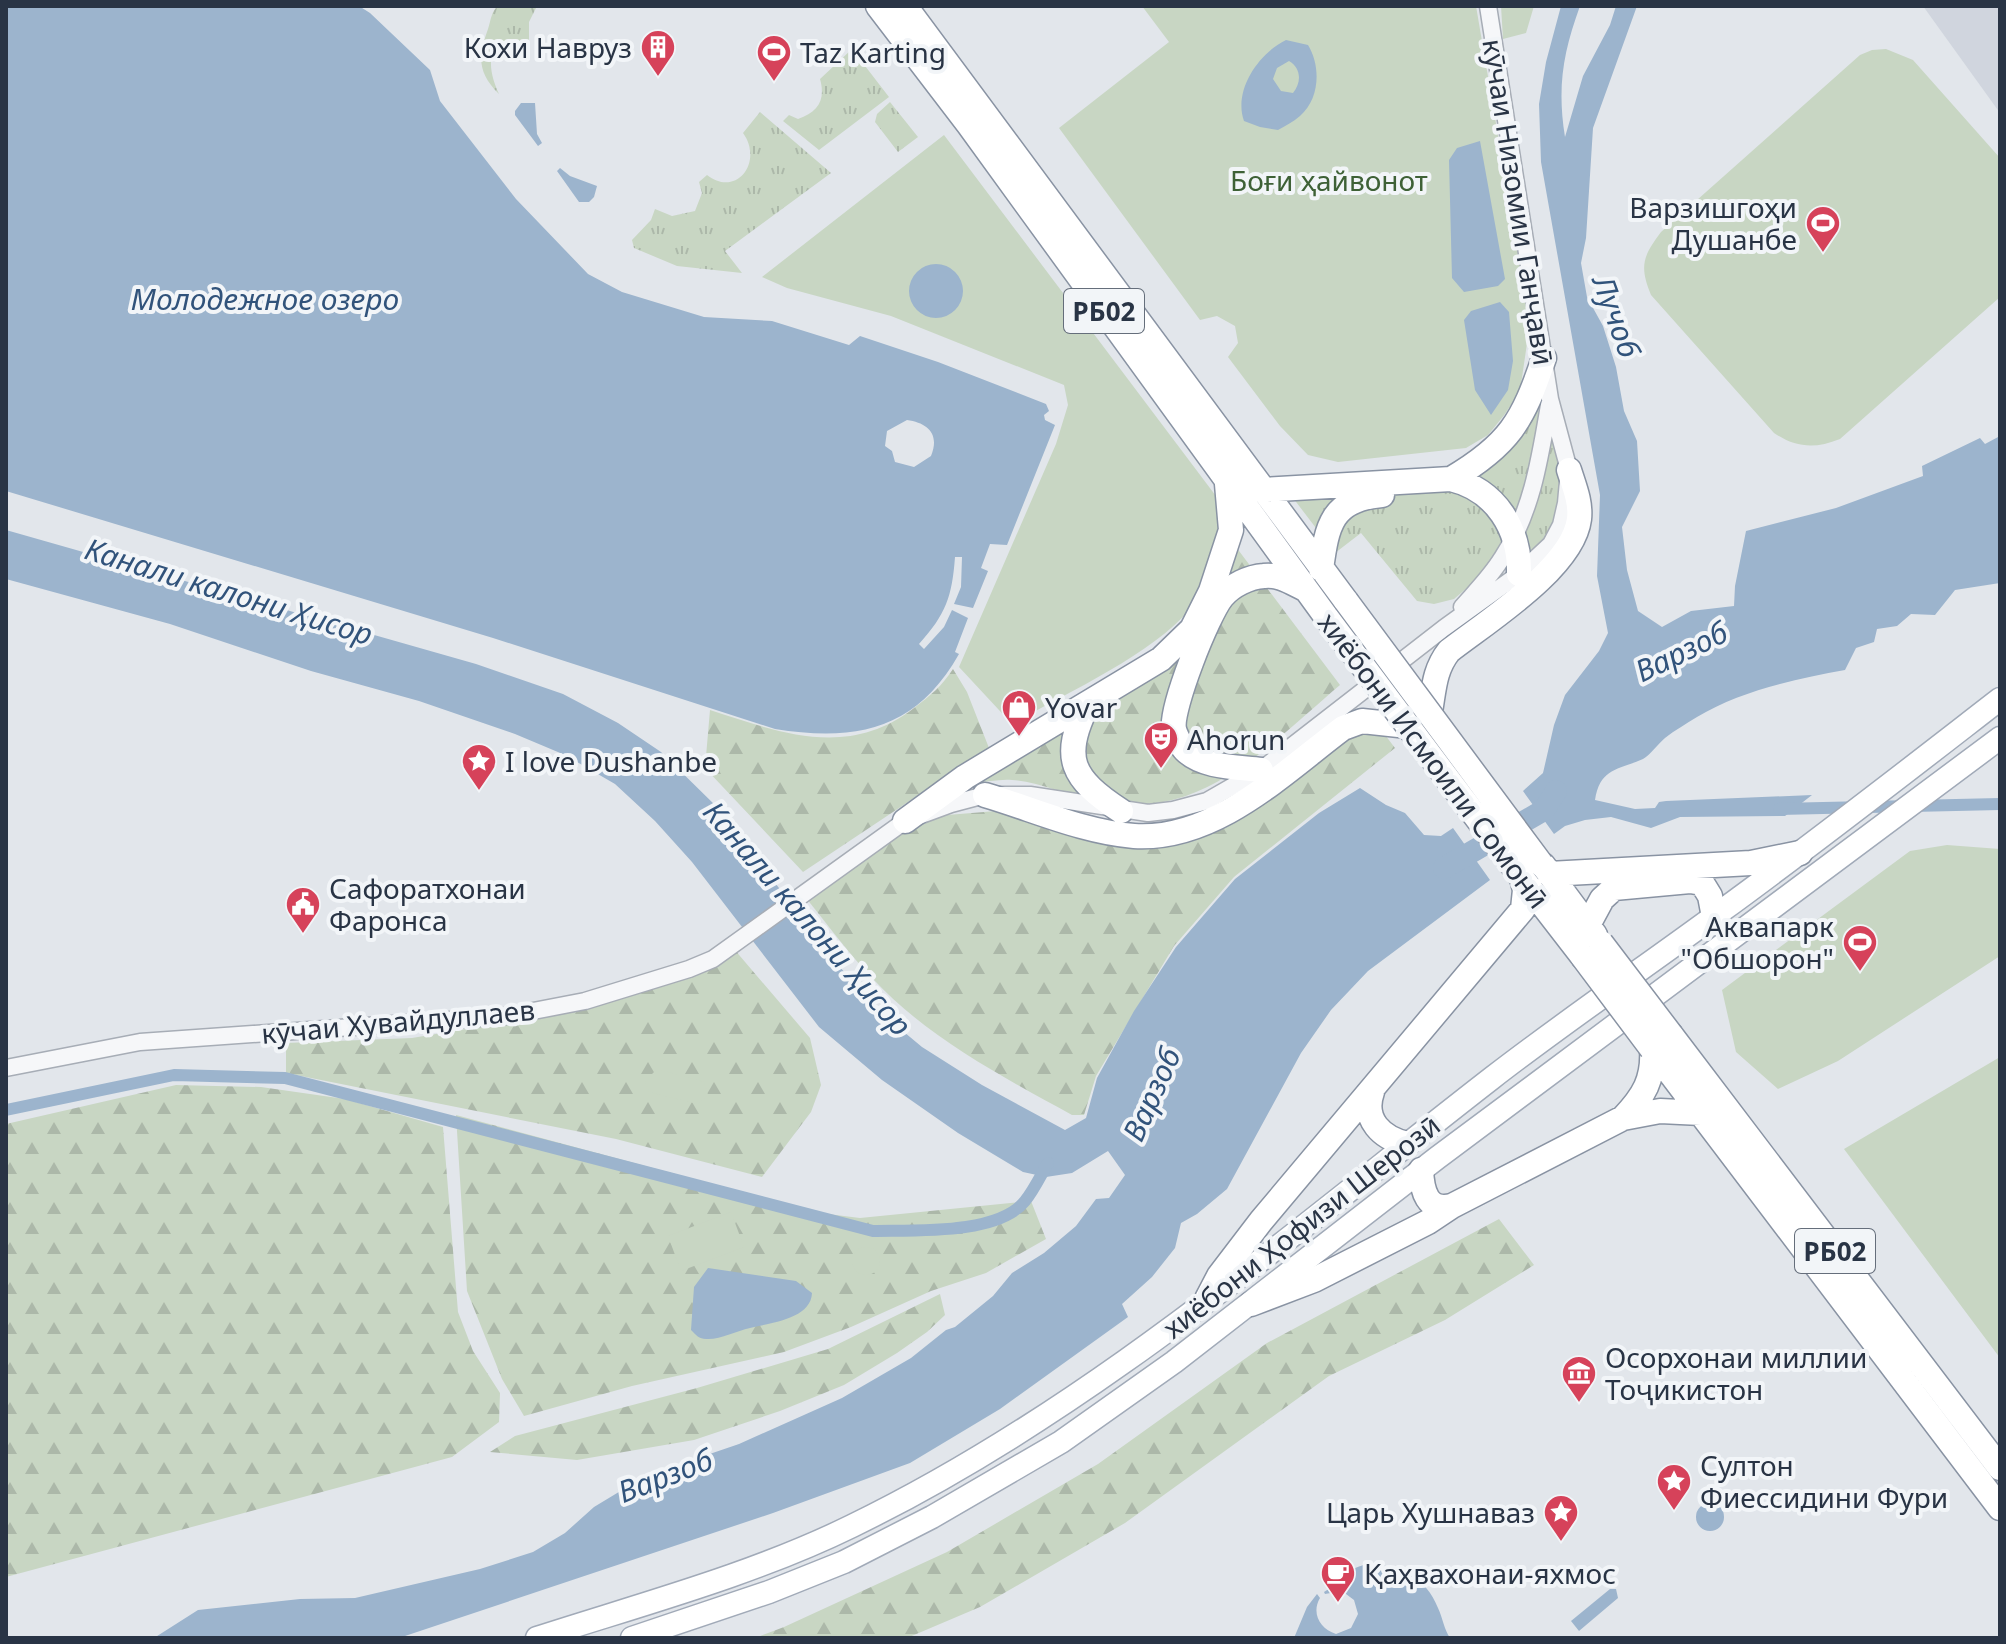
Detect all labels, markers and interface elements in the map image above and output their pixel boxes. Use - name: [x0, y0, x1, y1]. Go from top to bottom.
- place label: Кохи Навруз: [464, 28, 632, 66]
- building icon: Кохи Навруз: [639, 28, 677, 78]
- sports icon: Taz Karting: [755, 33, 793, 83]
- place label: Taz Karting: [800, 33, 946, 71]
- street label: кӯчаи Низомии Ганҷавӣ: [1474, 36, 1564, 368]
- park label: Боғи ҳайвонот: [1230, 161, 1428, 199]
- place label: Варзишгоҳи Душанбе: [1629, 188, 1797, 258]
- sports icon: Варзишгоҳи Душанбе: [1804, 204, 1842, 254]
- water label: Лучоб: [1583, 267, 1651, 363]
- water label: Молодежное озеро: [131, 278, 399, 319]
- road number: РБ02: [1064, 289, 1144, 333]
- water label: Канали калони Ҳисор: [80, 528, 378, 654]
- street label: хиёбони Исмоили Сомонӣ: [1310, 604, 1558, 916]
- water label: Варзоб: [1628, 611, 1734, 691]
- shop icon: Yovar: [1000, 688, 1038, 738]
- place label: Yovar: [1045, 688, 1118, 726]
- theatre icon: Ahorun: [1142, 720, 1180, 770]
- place label: Ahorun: [1187, 720, 1285, 758]
- place icon: I love Dushanbe: [460, 742, 498, 792]
- place label: I love Dushanbe: [505, 742, 717, 780]
- water label: Канали калони Ҳисор: [695, 792, 921, 1044]
- place label: Сафоратхонаи Фаронса: [329, 869, 526, 939]
- public building icon: Сафоратхонаи Фаронса: [284, 885, 322, 935]
- place label: Аквапарк "Обшорон": [1681, 907, 1834, 977]
- sports icon: Аквапарк "Обшорон": [1841, 923, 1879, 973]
- street label: кӯчаи Хувайдуллаев: [260, 990, 536, 1052]
- water label: Варзоб: [1112, 1040, 1190, 1147]
- street label: хиёбони Ҳофизи Шерозӣ: [1155, 1106, 1447, 1346]
- road number: РБ02: [1795, 1229, 1875, 1273]
- place label: Осорхонаи миллии Тоҷикистон: [1605, 1338, 1867, 1408]
- museum icon: Осорхонаи миллии Тоҷикистон: [1560, 1354, 1598, 1404]
- water label: Варзоб: [612, 1438, 719, 1512]
- place label: Султон Фиессидини Фури: [1700, 1446, 1948, 1516]
- place icon: Султон Фиессидини Фури: [1655, 1462, 1693, 1512]
- place label: Царь Хушнаваз: [1326, 1493, 1535, 1531]
- place icon: Царь Хушнаваз: [1542, 1493, 1580, 1543]
- cafe icon: Қаҳвахонаи-яхмос: [1319, 1554, 1357, 1604]
- place label: Қаҳвахонаи-яхмос: [1364, 1554, 1616, 1592]

